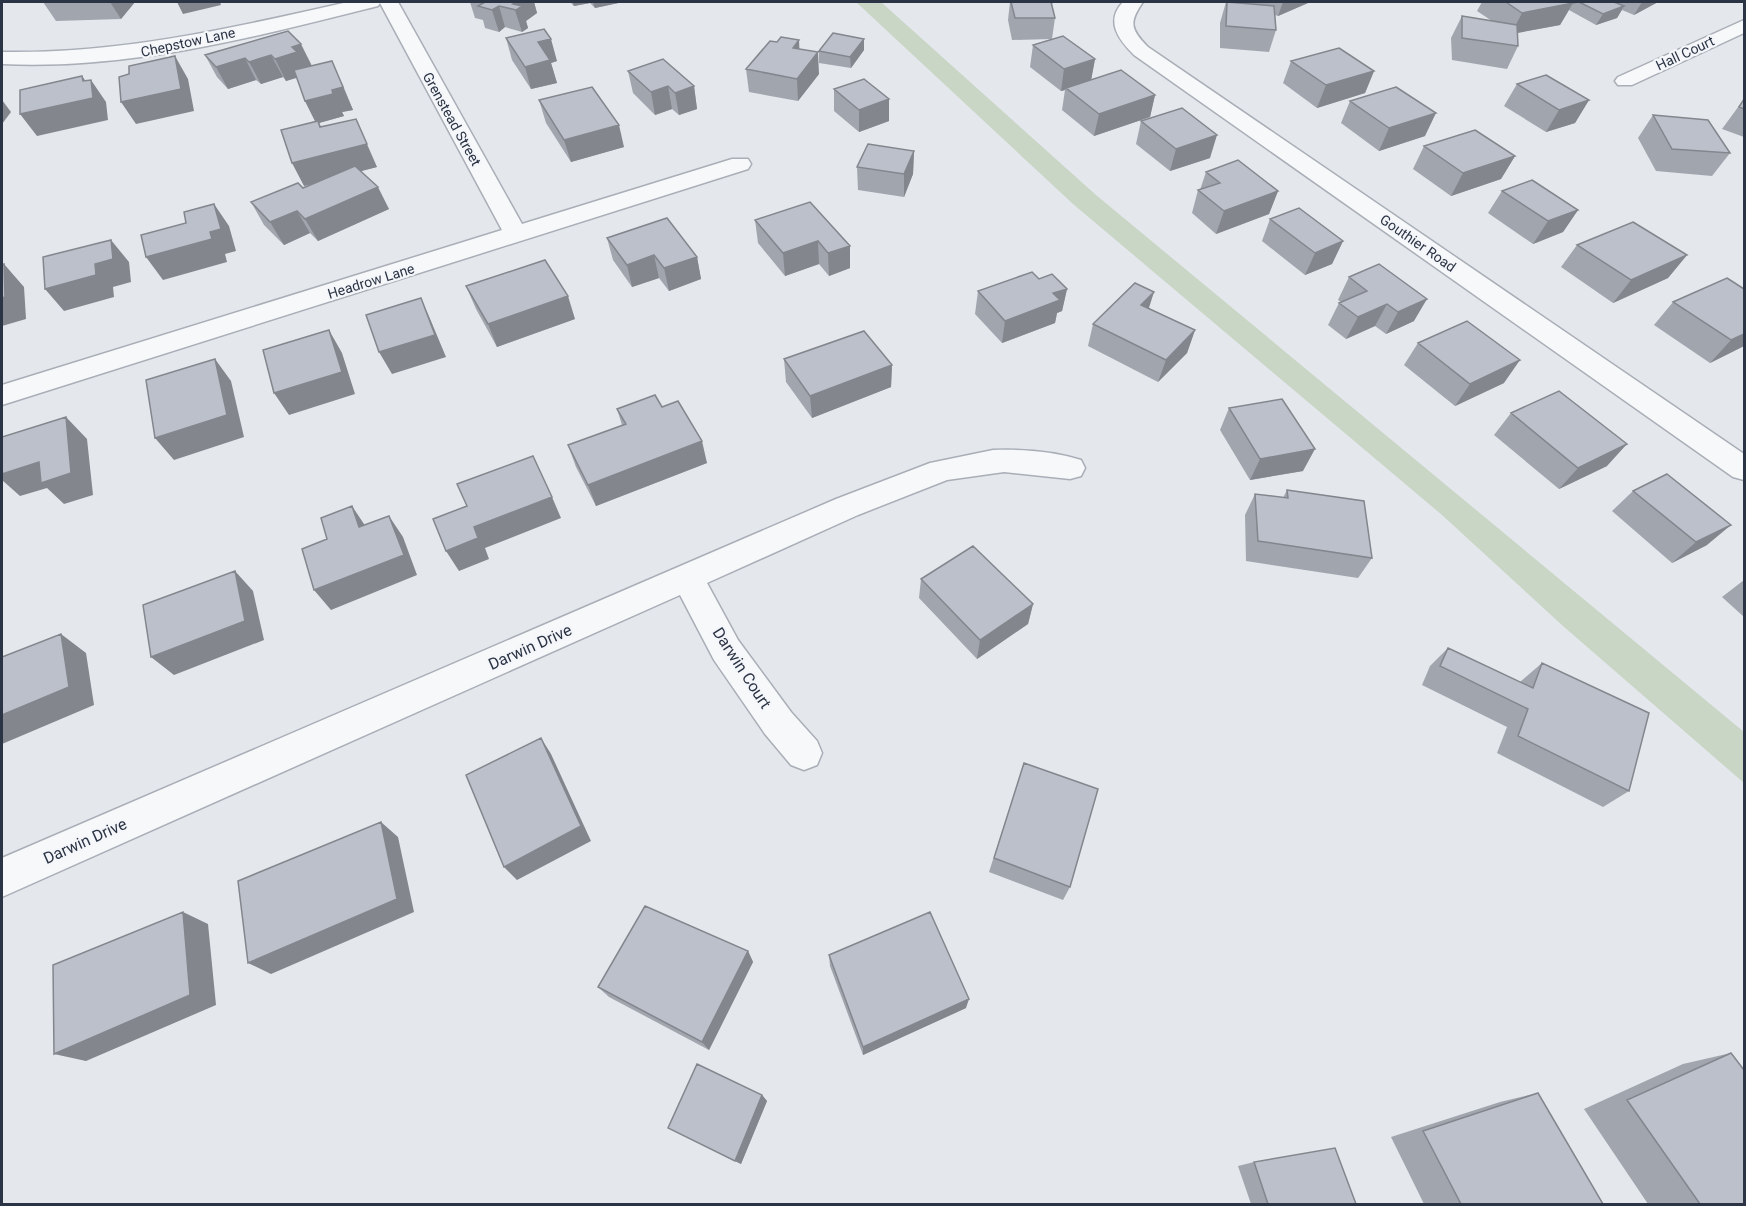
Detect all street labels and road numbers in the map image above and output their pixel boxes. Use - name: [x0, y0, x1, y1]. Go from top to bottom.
- street label: Chepstow Lane: [139, 24, 237, 60]
- street label: Hall Court: [1653, 32, 1717, 73]
- street label: Grenstead Street: [420, 69, 485, 169]
- street label: Gouthier Road: [1377, 211, 1459, 275]
- street label: Headrow Lane: [326, 260, 416, 302]
- street label: Darwin Drive: [485, 620, 575, 674]
- street label: Darwin Court: [709, 624, 775, 712]
- street label: Darwin Drive: [40, 814, 130, 868]

